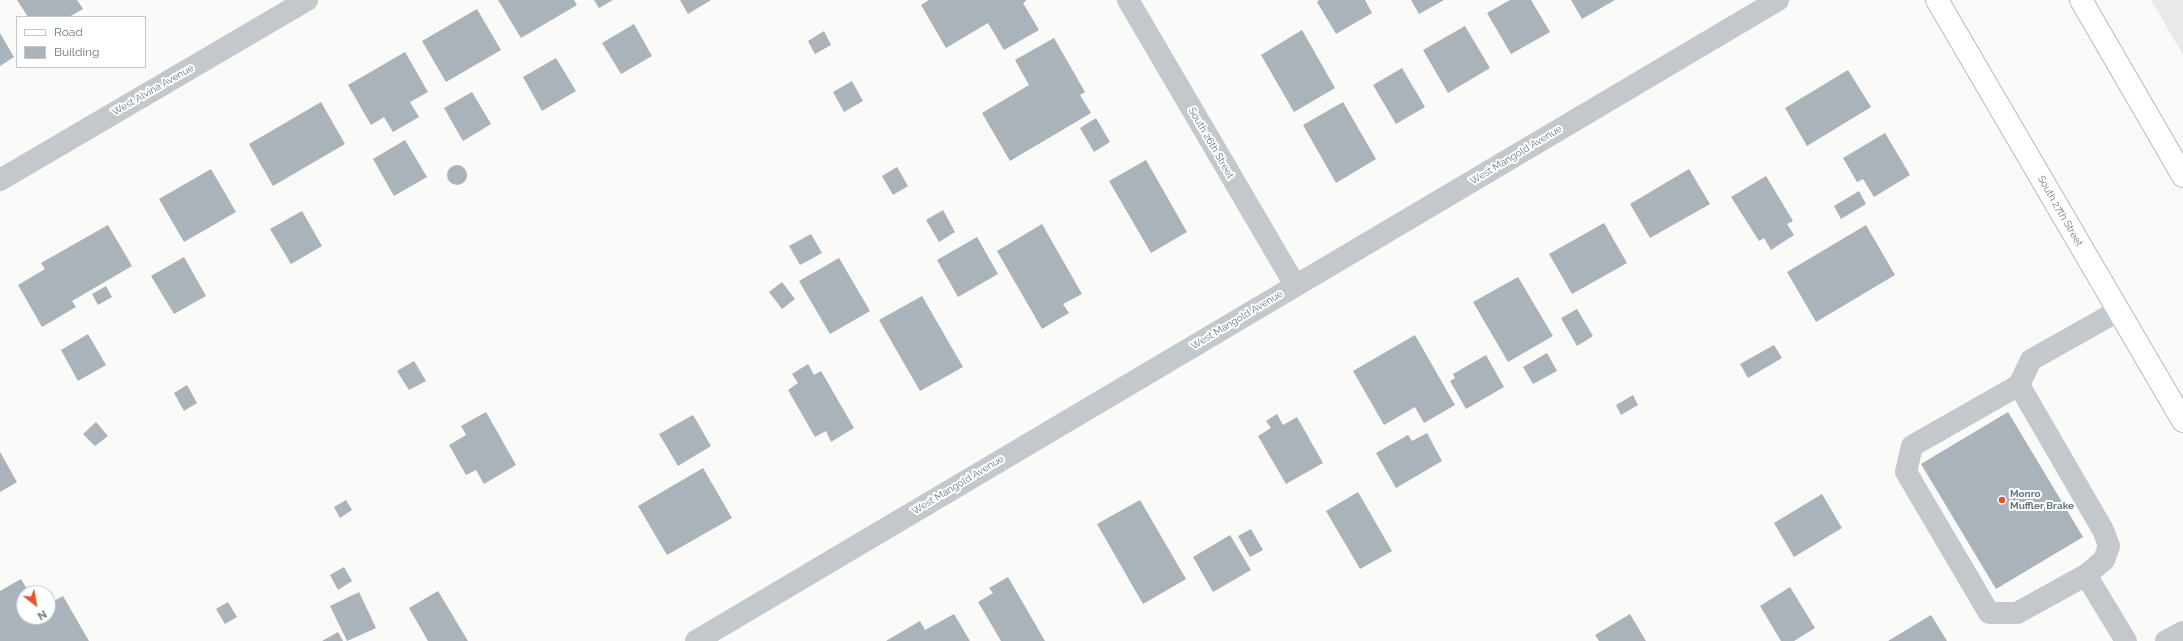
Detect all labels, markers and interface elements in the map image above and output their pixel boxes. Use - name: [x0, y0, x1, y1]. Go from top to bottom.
- legend: [16, 16, 146, 68]
- text: Road: [54, 25, 83, 39]
- text: Building: [54, 45, 100, 59]
- street label: West Alvina Avenue: [110, 62, 196, 118]
- street label: South 26th Street: [1186, 105, 1236, 181]
- street label: West Mangold Avenue: [1468, 123, 1564, 187]
- street label: South 27th Street: [2035, 173, 2085, 249]
- street label: West Mangold Avenue: [1189, 288, 1285, 352]
- street label: West Mangold Avenue: [910, 453, 1006, 517]
- place label: Monro Muffler Brake: [2010, 488, 2074, 512]
- marker: Monro Muffler Brake: [1997, 495, 2007, 505]
- north arrow: [16, 585, 56, 625]
- text: N: [35, 607, 49, 623]

